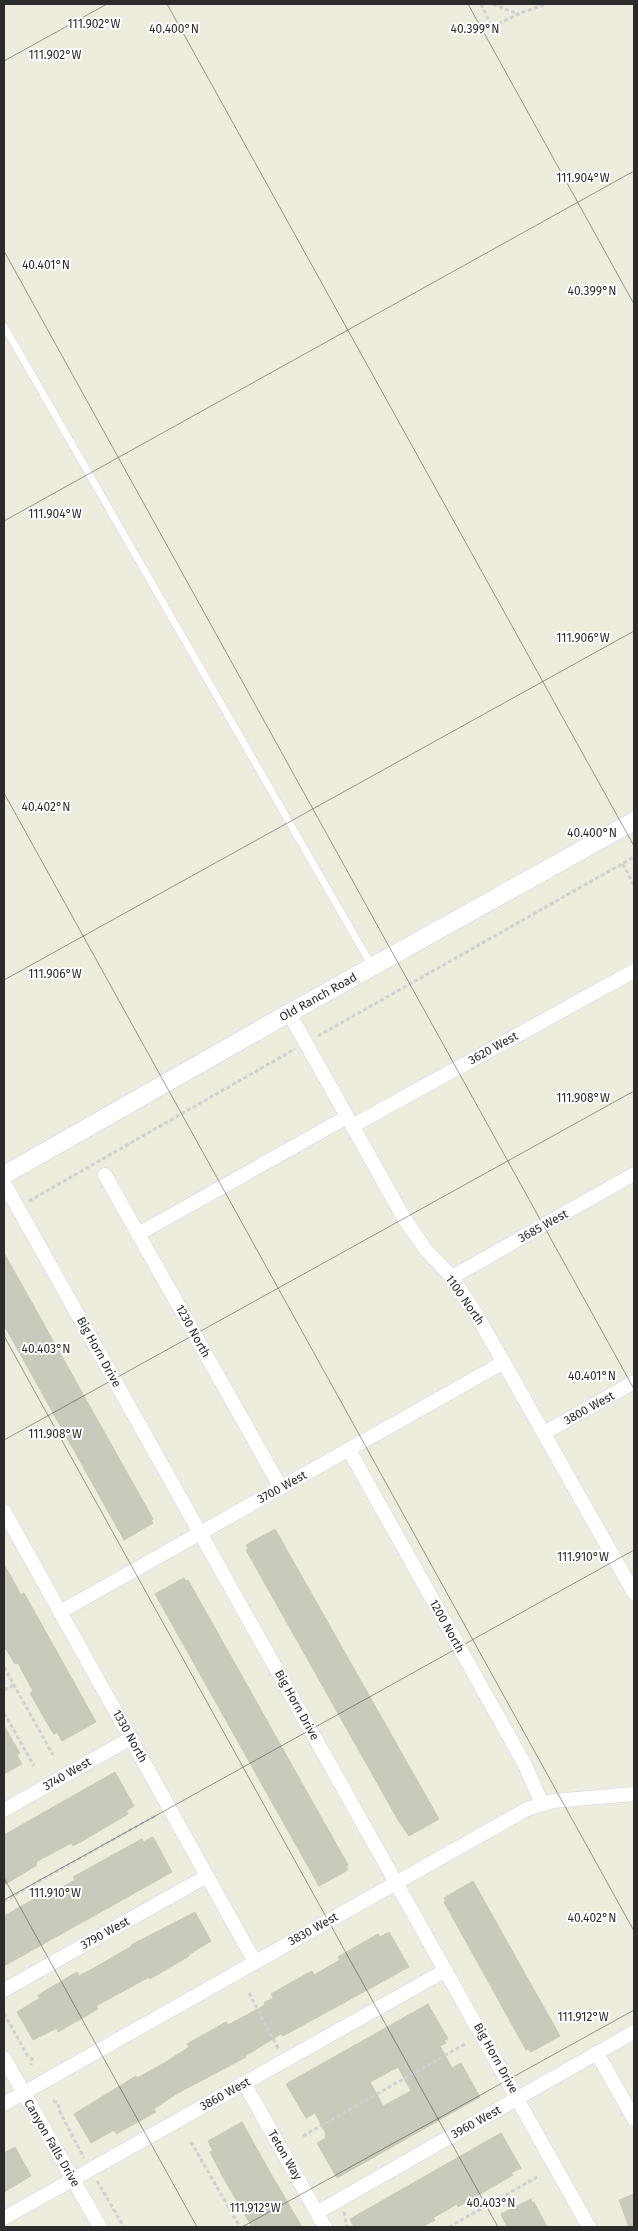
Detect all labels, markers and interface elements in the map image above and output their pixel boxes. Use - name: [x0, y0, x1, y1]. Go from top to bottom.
- text: 111.902°W: [68, 17, 120, 31]
- text: 40.400°N: [149, 22, 199, 36]
- text: 40.399°N: [451, 22, 499, 36]
- text: 111.902°W: [29, 48, 81, 62]
- text: 111.904°W: [556, 171, 610, 185]
- text: 40.401°N: [22, 258, 70, 272]
- text: 40.399°N: [568, 284, 616, 298]
- text: 111.904°W: [28, 507, 82, 521]
- text: 111.906°W: [556, 631, 610, 645]
- text: 40.402°N: [22, 800, 70, 814]
- text: 40.400°N: [567, 826, 617, 840]
- text: 111.906°W: [28, 967, 82, 981]
- street label: Old Ranch Road: [277, 970, 359, 1024]
- street label: 3620 West: [466, 1028, 521, 1067]
- text: 111.908°W: [556, 1091, 610, 1105]
- street label: 3685 West: [516, 1206, 571, 1245]
- street label: 1100 North: [443, 1272, 487, 1328]
- street label: 1230 North: [173, 1302, 213, 1360]
- street label: Big Horn Drive: [74, 1314, 124, 1390]
- text: 40.403°N: [22, 1342, 70, 1356]
- text: 40.401°N: [568, 1369, 616, 1383]
- street label: 3800 West: [561, 1388, 617, 1428]
- text: 111.908°W: [28, 1427, 82, 1441]
- street label: 3700 West: [255, 1467, 310, 1506]
- text: 111.910°W: [557, 1550, 609, 1564]
- street label: 1200 North: [427, 1597, 467, 1655]
- street label: Big Horn Drive: [272, 1667, 322, 1743]
- street label: 1330 North: [110, 1707, 150, 1765]
- street label: 3740 West: [40, 1754, 94, 1793]
- text: 111.910°W: [29, 1886, 81, 1900]
- street label: 3830 West: [286, 1909, 341, 1948]
- text: 40.402°N: [568, 1911, 616, 1925]
- street label: 3790 West: [78, 1914, 132, 1952]
- text: 111.912°W: [557, 2010, 609, 2024]
- street label: Big Horn Drive: [471, 2020, 521, 2096]
- street label: 3860 West: [197, 2074, 253, 2113]
- street label: Canyon Falls Drive: [21, 2097, 83, 2189]
- street label: 3960 West: [449, 2102, 504, 2141]
- street label: Teton Way: [265, 2128, 305, 2183]
- text: 40.403°N: [467, 2196, 515, 2210]
- text: 111.912°W: [229, 2201, 281, 2215]

